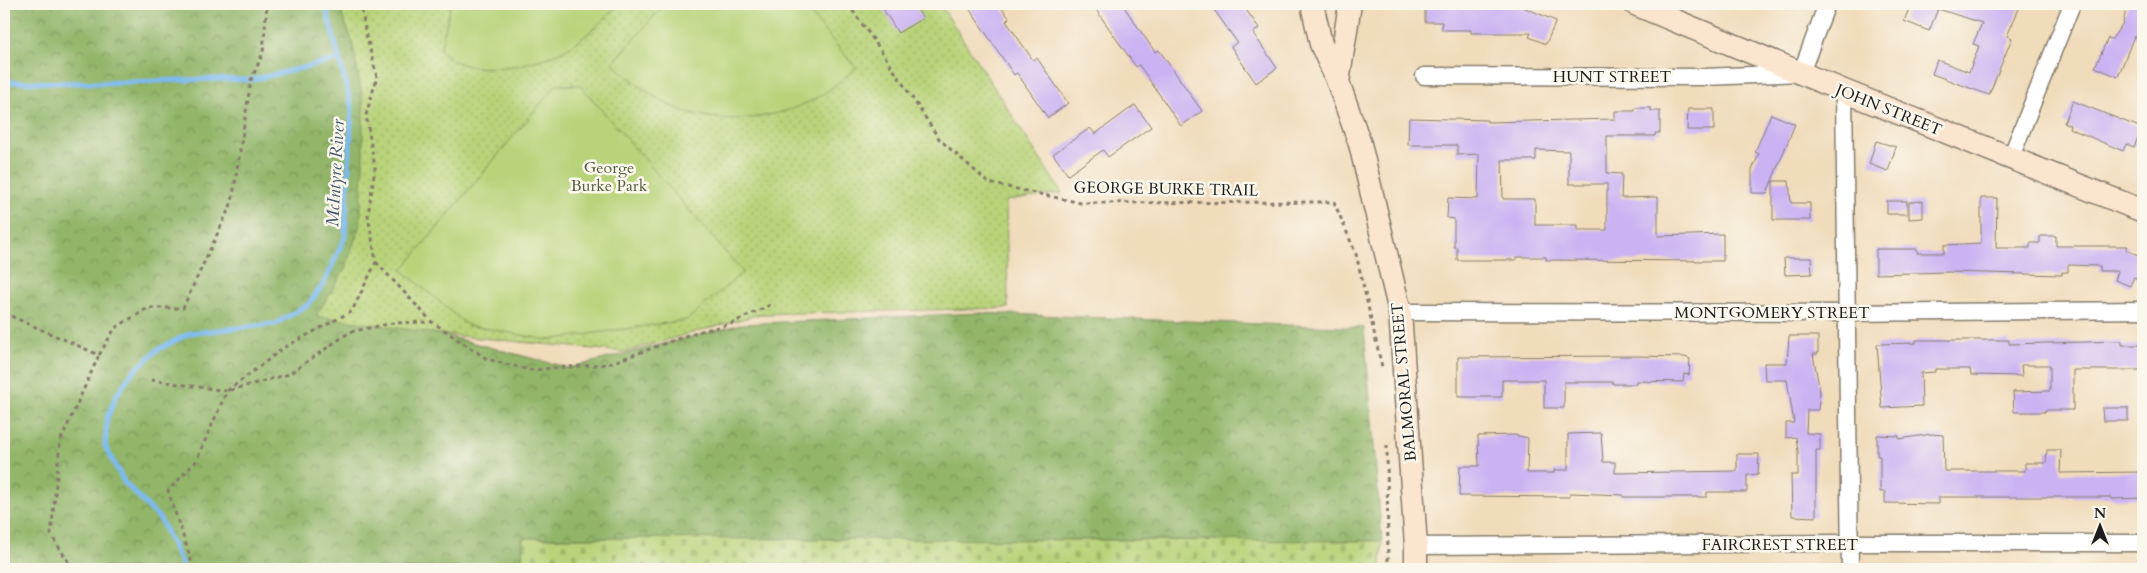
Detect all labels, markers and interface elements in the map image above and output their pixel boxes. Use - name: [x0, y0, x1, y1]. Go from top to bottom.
- street label: HUNT STREET: [1553, 66, 1671, 88]
- street label: JOHN STREET: [1830, 78, 1945, 141]
- water label: McIntyre River: [320, 118, 351, 227]
- park label: George Burke Park: [571, 157, 648, 197]
- street label: GEORGE BURKE TRAIL: [1073, 176, 1259, 202]
- street label: BALMORAL STREET: [1386, 301, 1422, 462]
- street label: MONTGOMERY STREET: [1674, 302, 1870, 324]
- north arrow: [2074, 500, 2124, 550]
- text: N: [2094, 504, 2106, 523]
- street label: FAIRCREST STREET: [1702, 534, 1859, 556]

